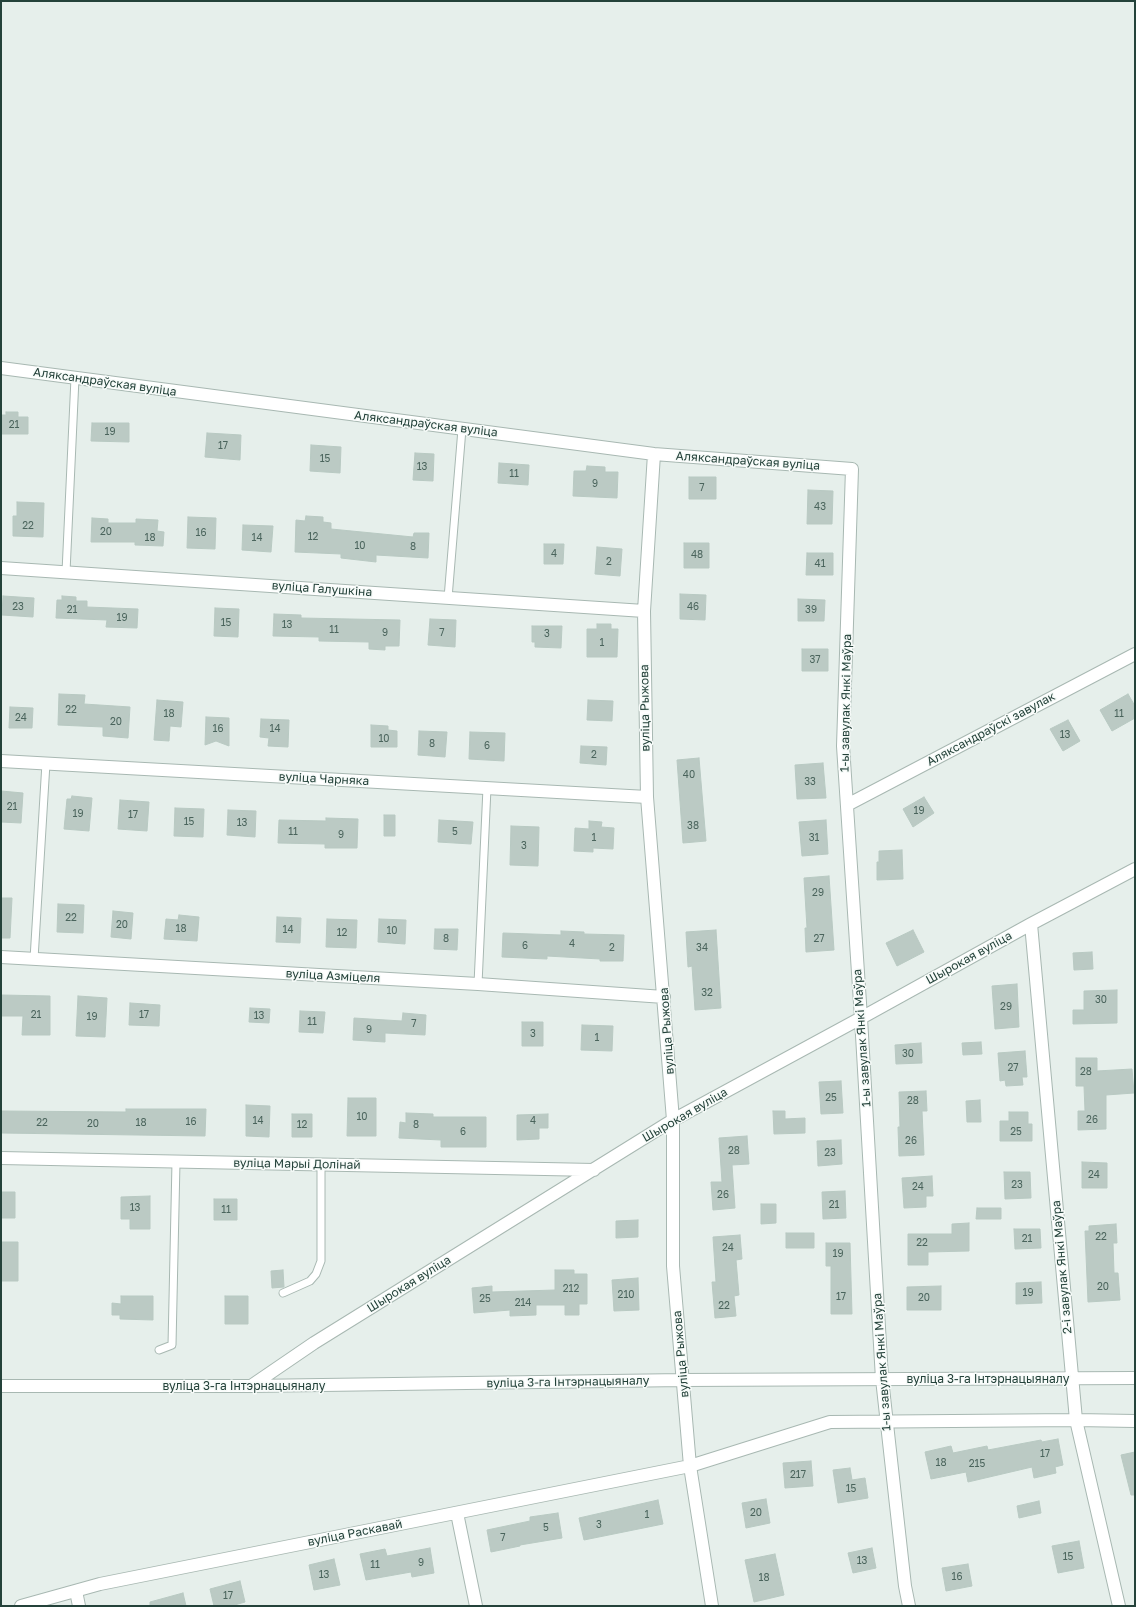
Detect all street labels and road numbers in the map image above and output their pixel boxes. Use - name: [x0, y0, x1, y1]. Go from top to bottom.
- street label: Аляксандраўская вуліца: [32, 365, 178, 399]
- street label: Аляксандраўская вуліца: [353, 408, 499, 440]
- street label: Аляксандраўская вуліца: [675, 449, 821, 473]
- street label: вуліца Галушкіна: [271, 578, 373, 600]
- street label: 1-ы завулак Янкі Маўра: [838, 634, 854, 772]
- street label: вуліца Рыжова: [637, 664, 653, 752]
- street label: Аляксандраўскі завулак: [924, 689, 1058, 769]
- street label: вуліца Чарняка: [278, 769, 370, 789]
- street label: Шырокая вуліца: [924, 928, 1014, 988]
- street label: вуліца Азміцеля: [285, 966, 381, 986]
- street label: 1-ы завулак Янкі Маўра: [850, 968, 874, 1108]
- street label: вуліца Рыжова: [657, 987, 677, 1075]
- street label: Шырокая вуліца: [640, 1085, 730, 1145]
- street label: вуліца Марыі Долінай: [233, 1156, 361, 1172]
- street label: 2-і завулак Янкі Маўра: [1049, 1200, 1075, 1334]
- street label: Шырокая вуліца: [364, 1252, 454, 1316]
- street label: 1-ы завулак Янкі Маўра: [870, 1292, 894, 1432]
- street label: вуліца Рыжова: [670, 1310, 692, 1398]
- street label: вуліца 3-га Інтэрнацыяналу: [907, 1372, 1069, 1386]
- street label: вуліца 3-га Інтэрнацыяналу: [486, 1373, 650, 1391]
- street label: вуліца 3-га Інтэрнацыяналу: [163, 1379, 325, 1393]
- street label: вуліца Раскавай: [306, 1517, 404, 1549]

